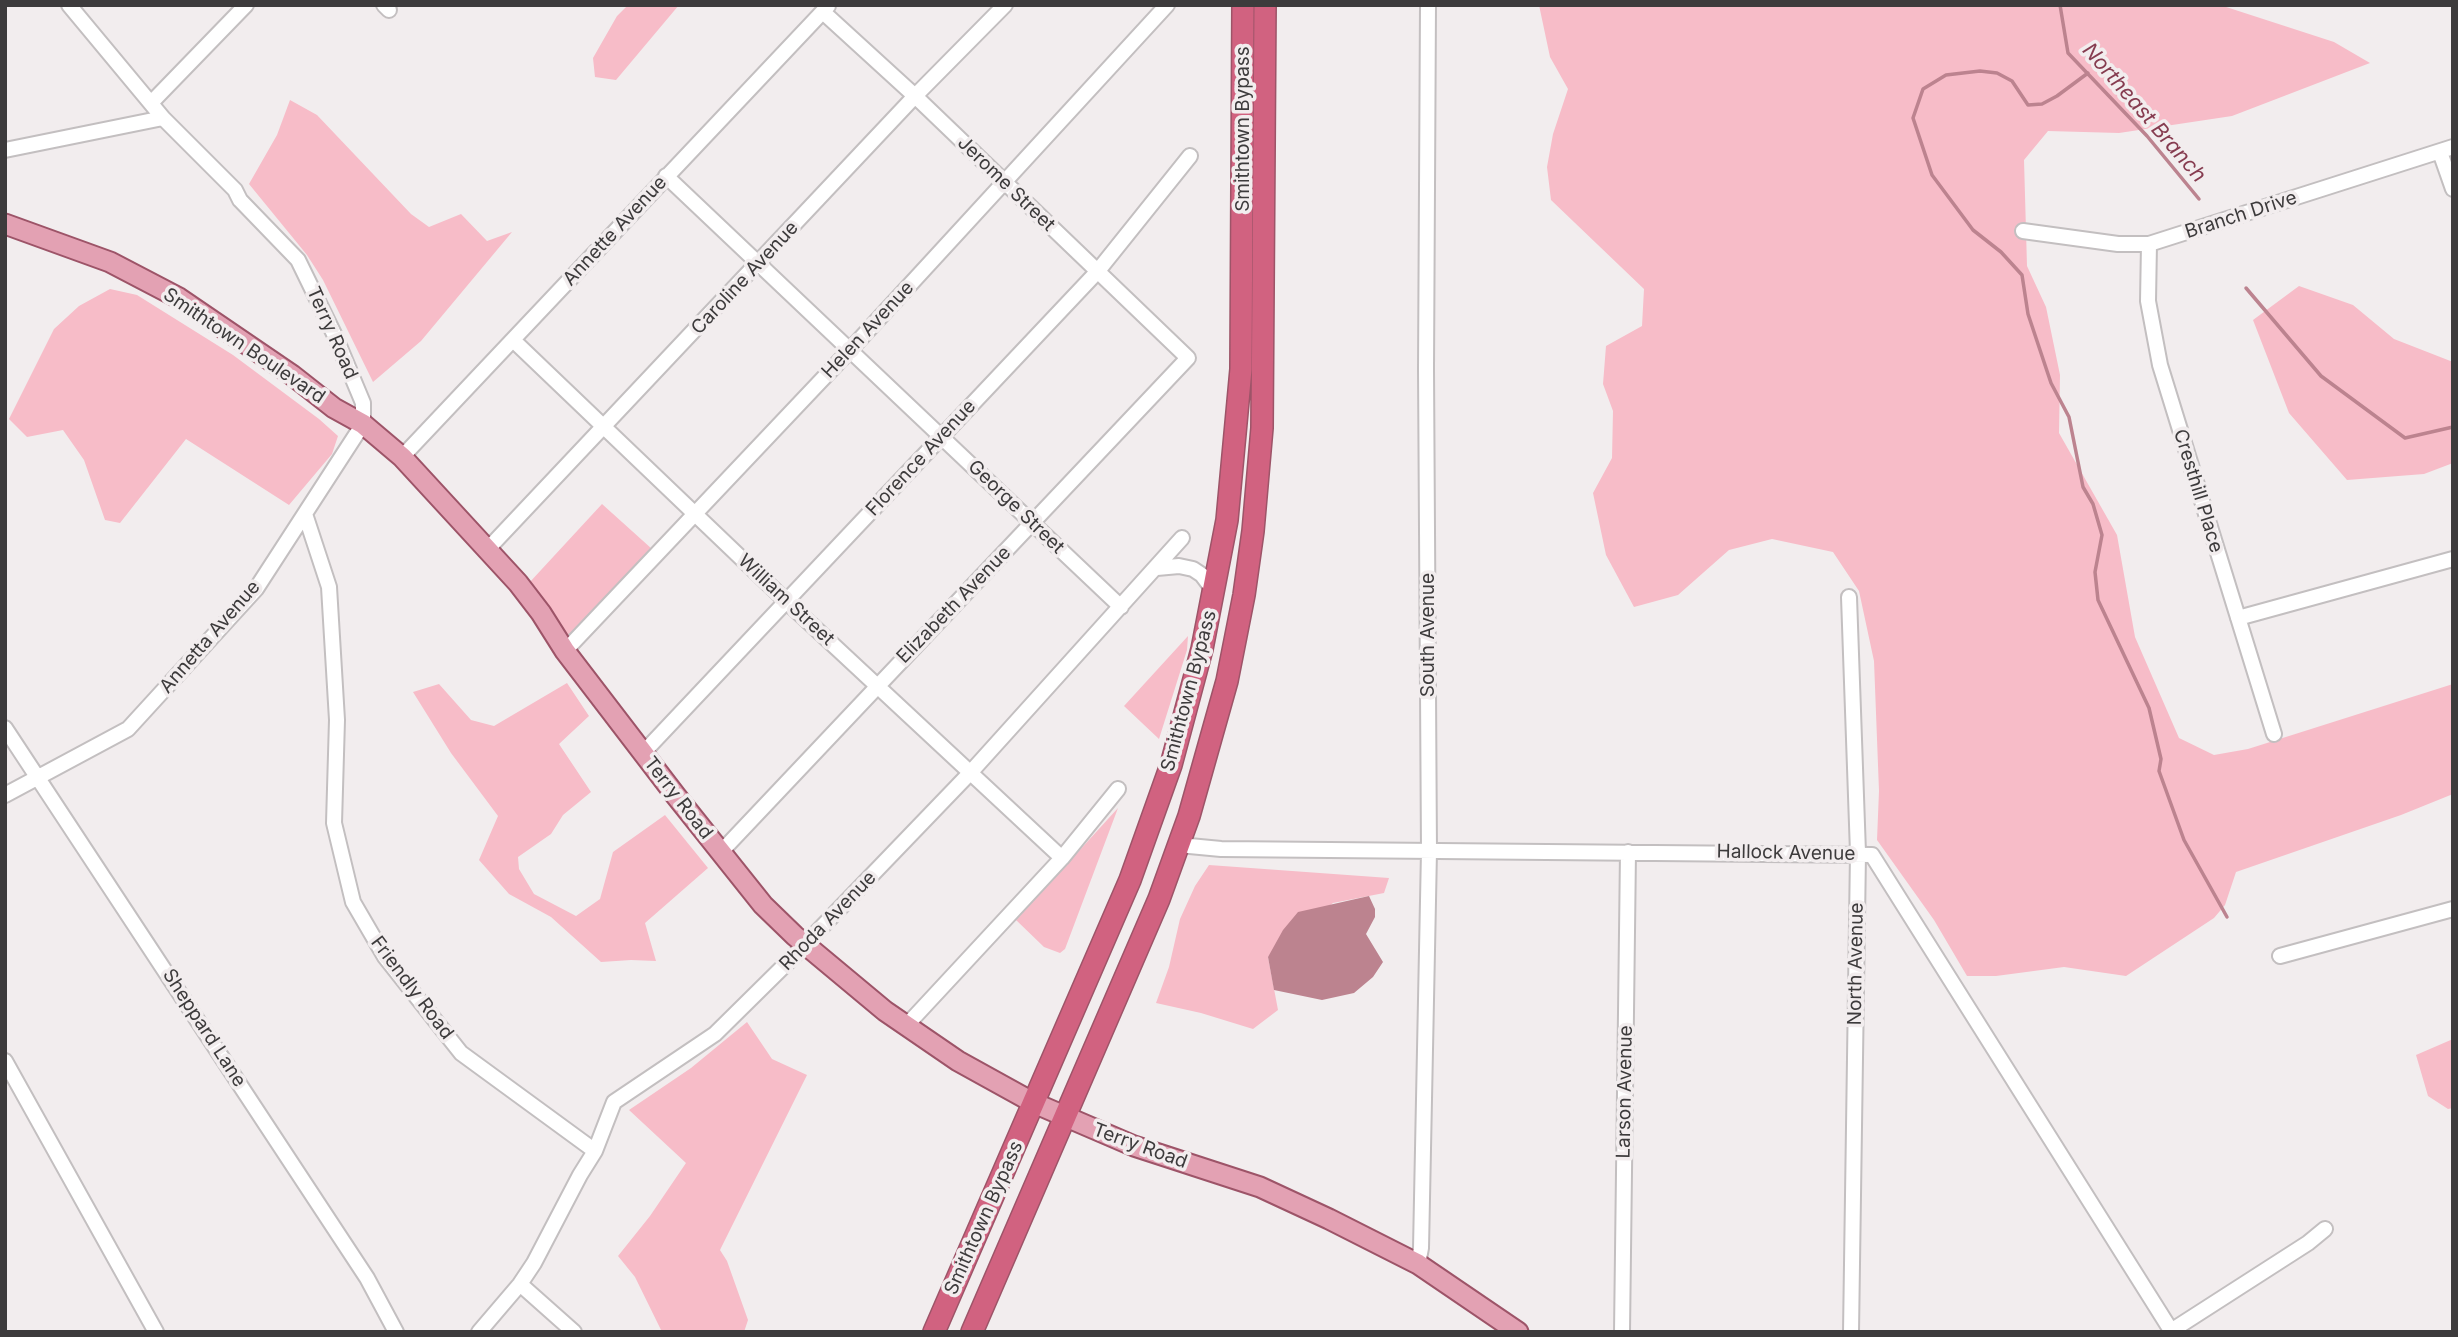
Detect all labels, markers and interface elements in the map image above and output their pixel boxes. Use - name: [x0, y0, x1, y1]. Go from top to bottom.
- water label: Northeast Branch: [2077, 38, 2211, 188]
- street label: Smithtown Bypass: [1232, 46, 1254, 212]
- street label: Jerome Street: [952, 132, 1060, 236]
- street label: Annette Avenue: [558, 171, 672, 291]
- street label: Branch Drive: [2182, 186, 2300, 244]
- street label: Caroline Avenue: [687, 217, 803, 339]
- street label: Helen Avenue: [817, 277, 919, 383]
- street label: Smithtown Boulevard: [159, 283, 329, 409]
- street label: Terry Road: [302, 283, 362, 383]
- street label: Florence Avenue: [861, 395, 981, 521]
- street label: Cresthill Place: [2168, 427, 2228, 555]
- street label: George Street: [963, 455, 1069, 559]
- street label: Elizabeth Avenue: [892, 542, 1016, 668]
- street label: William Street: [733, 550, 839, 650]
- street label: South Avenue: [1417, 573, 1439, 697]
- street label: Annetta Avenue: [155, 576, 265, 698]
- street label: Smithtown Bypass: [1157, 608, 1221, 774]
- street label: Terry Road: [639, 752, 717, 844]
- street label: Hallock Avenue: [1716, 840, 1856, 866]
- street label: Rhoda Avenue: [775, 867, 881, 975]
- street label: North Avenue: [1844, 902, 1868, 1026]
- street label: Friendly Road: [366, 932, 458, 1044]
- street label: Sheppard Lane: [157, 965, 251, 1091]
- street label: Larson Avenue: [1612, 1025, 1638, 1159]
- street label: Terry Road: [1090, 1118, 1190, 1174]
- street label: Smithtown Bypass: [940, 1138, 1028, 1298]

